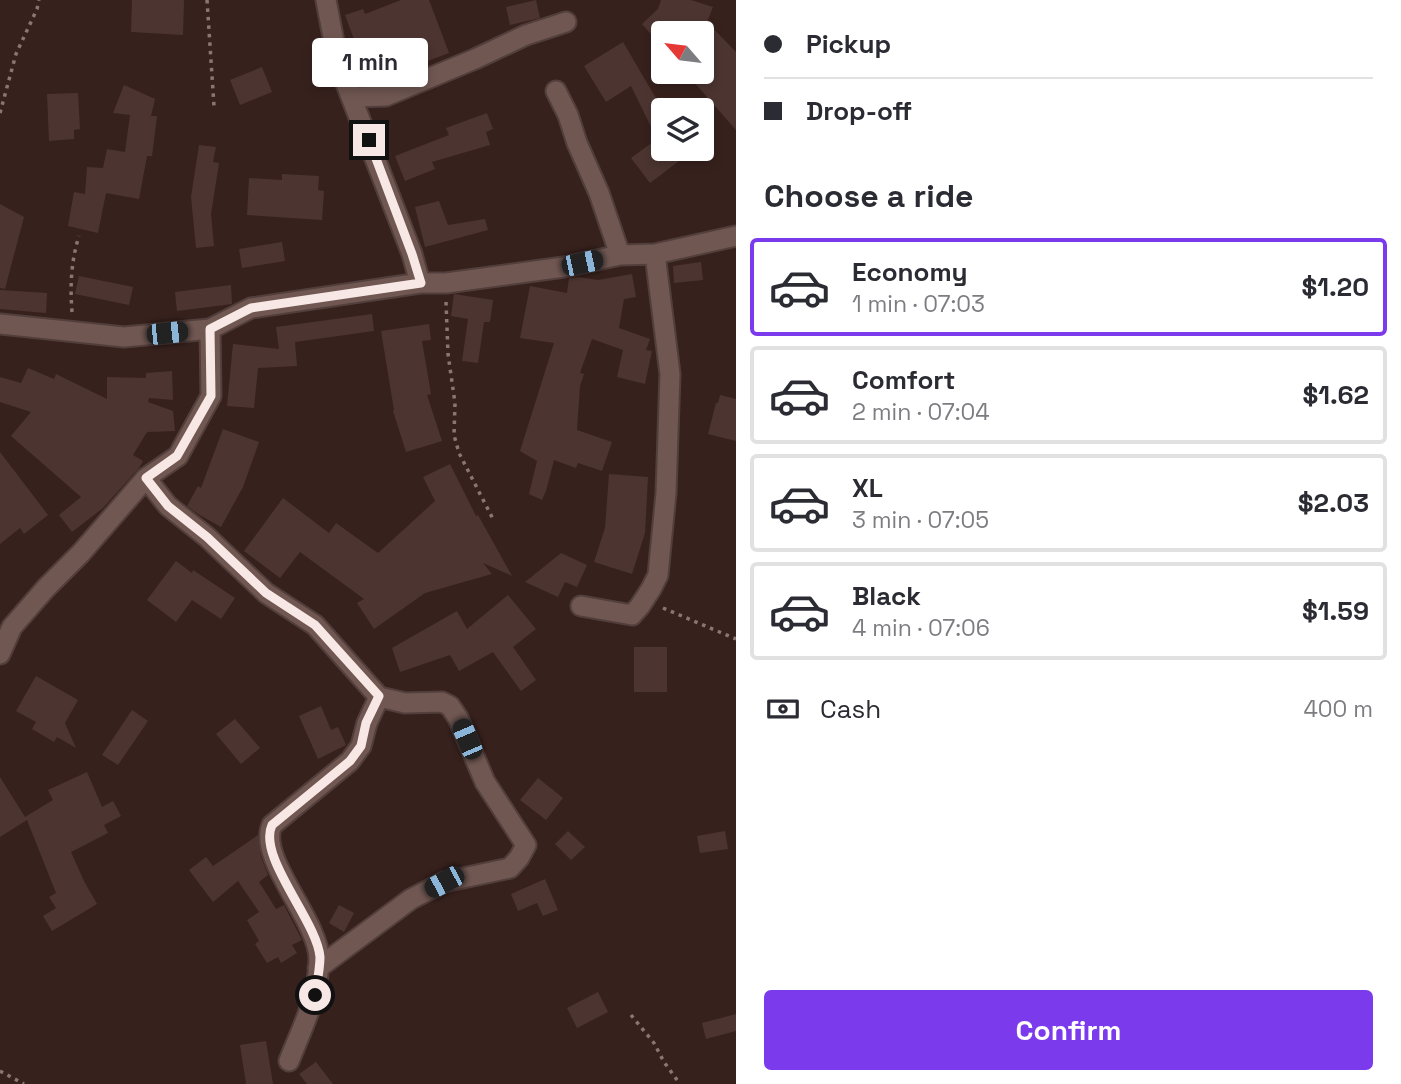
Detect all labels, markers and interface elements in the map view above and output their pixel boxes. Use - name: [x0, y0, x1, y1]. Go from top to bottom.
- north arrow: [651, 21, 714, 84]
- map controls: [651, 21, 714, 161]
- text: Pickup: [806, 27, 891, 61]
- callout: 1 min: [311, 38, 427, 88]
- text: 1 min: [342, 47, 398, 77]
- text: Drop-off: [806, 94, 912, 128]
- button: layers: [651, 98, 714, 161]
- route end: [353, 124, 385, 156]
- text: Choose a ride: [764, 176, 974, 216]
- car: [560, 248, 605, 278]
- text: Economy: [852, 255, 968, 289]
- icon: car: [768, 256, 831, 319]
- text: $1.20: [1301, 270, 1369, 304]
- text: 1 min · 07:03: [852, 289, 985, 319]
- car: [146, 320, 189, 346]
- text: Comfort: [852, 363, 955, 397]
- icon: car: [768, 364, 831, 427]
- text: $1.62: [1303, 378, 1369, 412]
- text: 2 min · 07:04: [852, 397, 990, 427]
- text: XL: [852, 471, 883, 505]
- icon: car: [768, 472, 831, 535]
- text: $2.03: [1298, 486, 1369, 520]
- text: 3 min · 07:05: [852, 505, 989, 535]
- text: Black: [852, 579, 921, 613]
- icon: car: [768, 580, 831, 643]
- text: $1.59: [1302, 594, 1369, 628]
- text: 4 min · 07:06: [852, 613, 990, 643]
- icon: cash: [764, 690, 802, 728]
- text: Cash: [820, 692, 881, 726]
- text: 400 m: [1303, 694, 1373, 724]
- car: [450, 716, 485, 762]
- car: [421, 863, 468, 901]
- route start: [299, 979, 331, 1011]
- button: Confirm: [764, 990, 1373, 1070]

